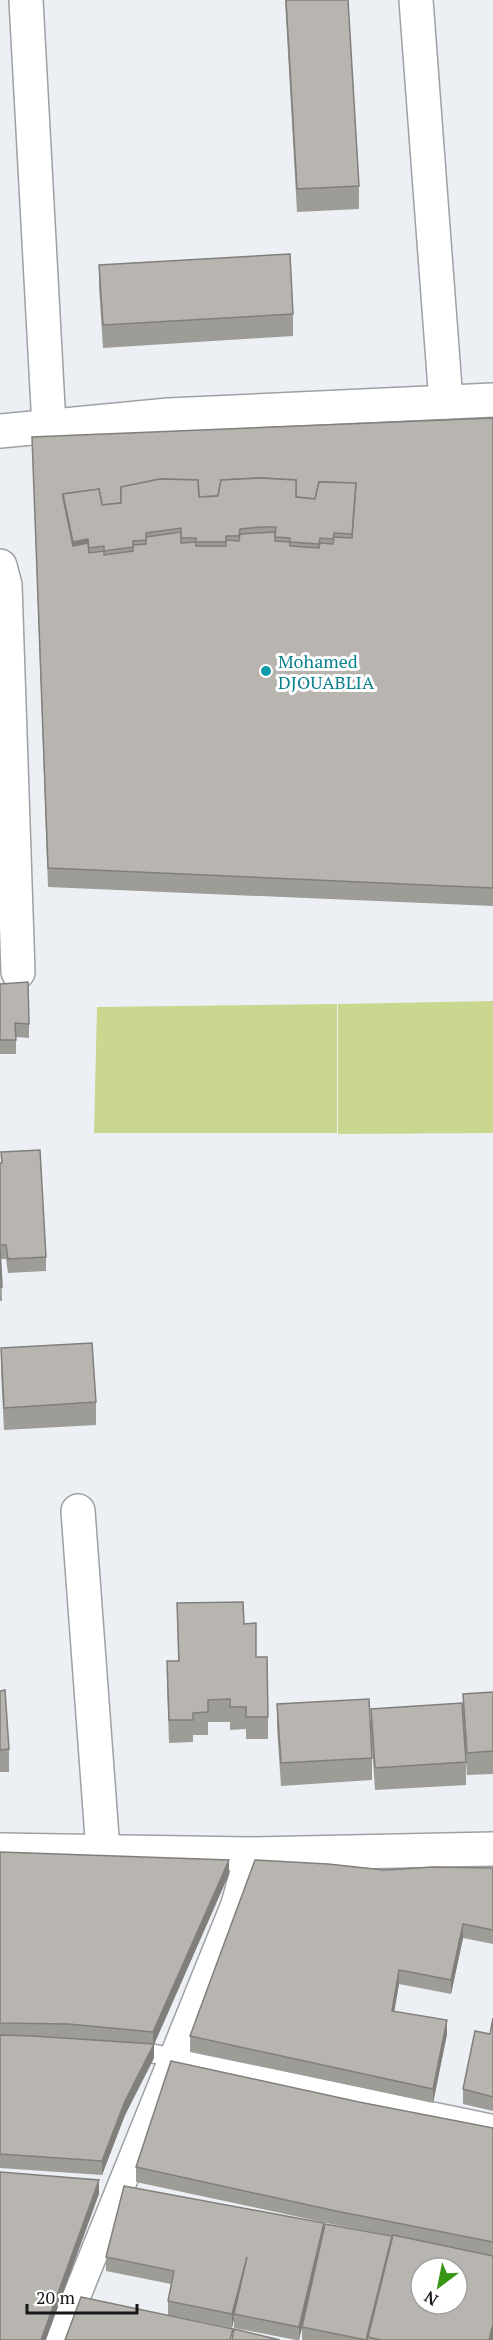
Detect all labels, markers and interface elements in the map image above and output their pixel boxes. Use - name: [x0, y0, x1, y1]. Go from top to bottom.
- place label: Mohamed DJOUABLIA: [278, 649, 375, 694]
- marker: Mohamed DJOUABLIA: [259, 664, 273, 678]
- north arrow: [409, 2256, 469, 2316]
- scale bar: [27, 2277, 136, 2315]
- text: 20 m: [36, 2285, 76, 2309]
- text: N: [420, 2286, 442, 2311]

